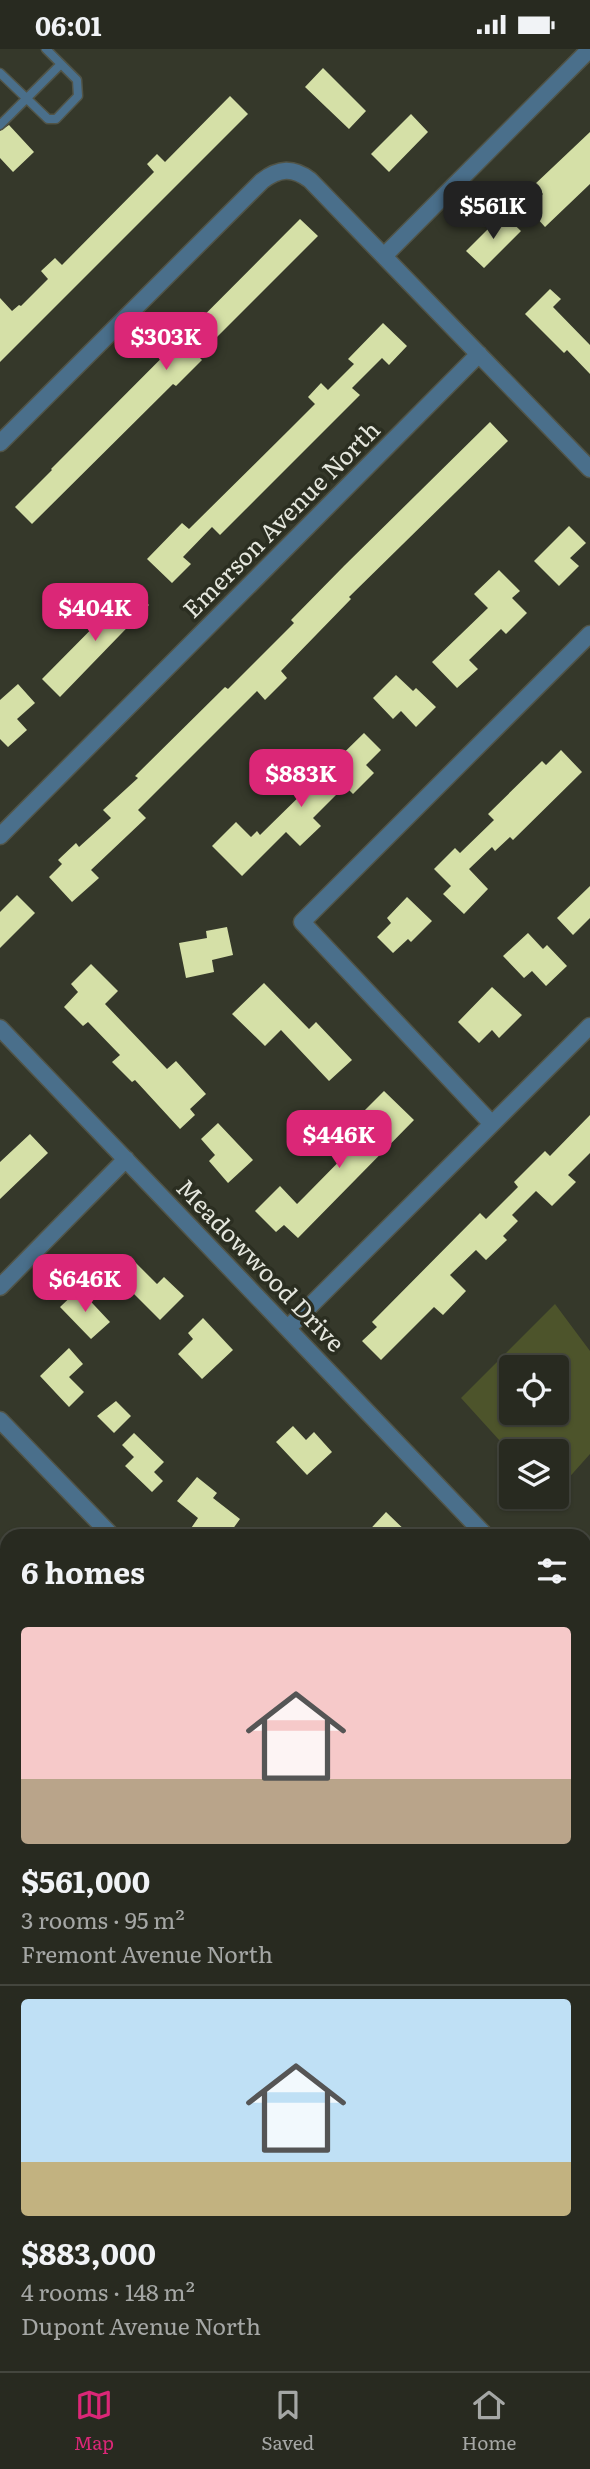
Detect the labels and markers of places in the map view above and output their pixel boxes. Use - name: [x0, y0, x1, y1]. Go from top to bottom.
- pin: $561K: [444, 181, 542, 241]
- pin: $303K: [117, 313, 215, 372]
- pin: $404K: [46, 583, 144, 643]
- pin: $883K: [252, 749, 350, 809]
- pin: $446K: [290, 1111, 388, 1170]
- pin: $646K: [36, 1255, 134, 1314]

